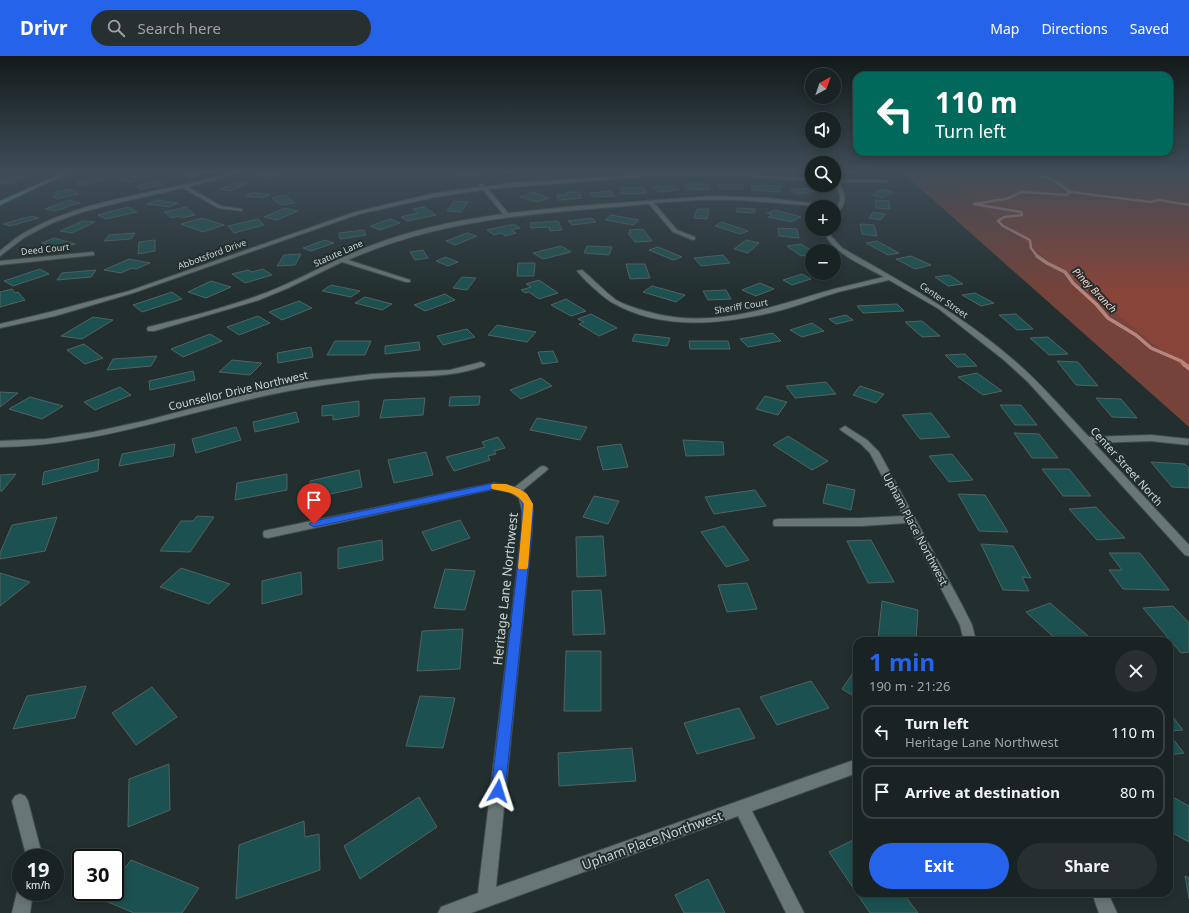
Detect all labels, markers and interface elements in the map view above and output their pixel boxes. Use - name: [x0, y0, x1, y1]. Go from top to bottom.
- search box: [91, 10, 371, 46]
- text: Drivr: [20, 15, 67, 41]
- icon: search: [105, 17, 127, 39]
- text: Search here: [137, 18, 221, 38]
- text: Map: [990, 19, 1019, 38]
- text: Directions: [1041, 19, 1108, 38]
- text: Saved: [1130, 19, 1169, 38]
- north arrow: [805, 68, 841, 104]
- map controls: [805, 68, 841, 280]
- text: 110 m: [935, 83, 1018, 121]
- icon: left: [869, 88, 921, 140]
- button: sound: [805, 112, 841, 148]
- text: Turn left: [935, 119, 1006, 143]
- button: search: [805, 156, 841, 192]
- button: +: [805, 200, 841, 236]
- street label: Abbotsford Drive: [176, 236, 248, 272]
- street label: Statute Lane: [311, 236, 365, 270]
- street label: Deed Court: [20, 240, 70, 258]
- button: −: [805, 244, 841, 280]
- water label: Piney Branch: [1070, 264, 1120, 316]
- street label: Center Street: [917, 279, 971, 321]
- street label: Sheriff Court: [713, 295, 769, 317]
- street label: Counsellor Drive Northwest: [167, 367, 309, 413]
- street label: Center Street North: [1087, 423, 1167, 509]
- street label: Upham Place Northwest: [880, 470, 952, 588]
- pin: [297, 483, 331, 524]
- icon: arrive: [303, 489, 325, 511]
- street label: Heritage Lane Northwest: [488, 511, 522, 666]
- text: 1 min: [869, 645, 935, 678]
- button: close: [1115, 650, 1157, 692]
- text: 190 m · 21:26: [869, 677, 950, 695]
- text: Turn left: [905, 713, 969, 733]
- icon: left: [871, 721, 893, 743]
- text: 110 m: [1111, 722, 1155, 742]
- text: Heritage Lane Northwest: [905, 733, 1059, 751]
- position arrow: [477, 770, 519, 812]
- icon: arrive: [871, 781, 893, 803]
- text: Arrive at destination: [905, 782, 1060, 802]
- text: 80 m: [1120, 782, 1155, 802]
- street label: Upham Place Northwest: [579, 806, 725, 874]
- button: Exit: [869, 843, 1009, 889]
- button: Share: [1017, 843, 1157, 889]
- speed limit sign: 30: [72, 849, 124, 901]
- text: 19: [27, 856, 49, 883]
- text: km/h: [26, 878, 50, 892]

